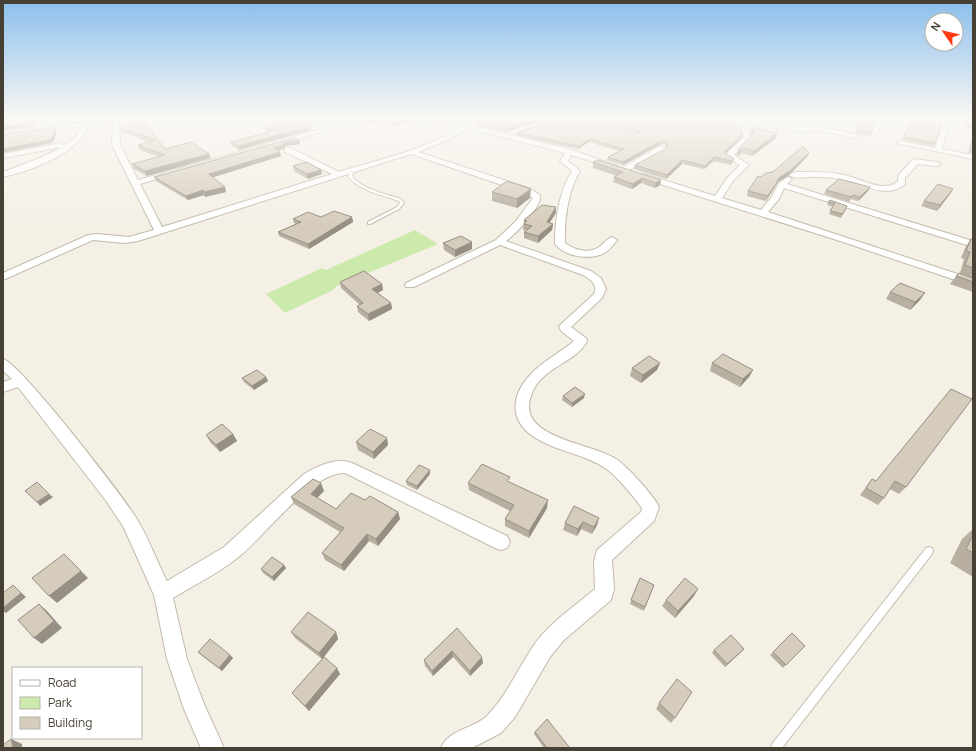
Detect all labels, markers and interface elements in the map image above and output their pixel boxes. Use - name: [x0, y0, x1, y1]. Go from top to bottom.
- north arrow: [924, 12, 964, 52]
- text: N: [927, 19, 944, 34]
- legend: [12, 667, 142, 739]
- text: Road: [48, 674, 76, 691]
- text: Park: [48, 694, 73, 711]
- text: Building: [48, 714, 92, 731]

